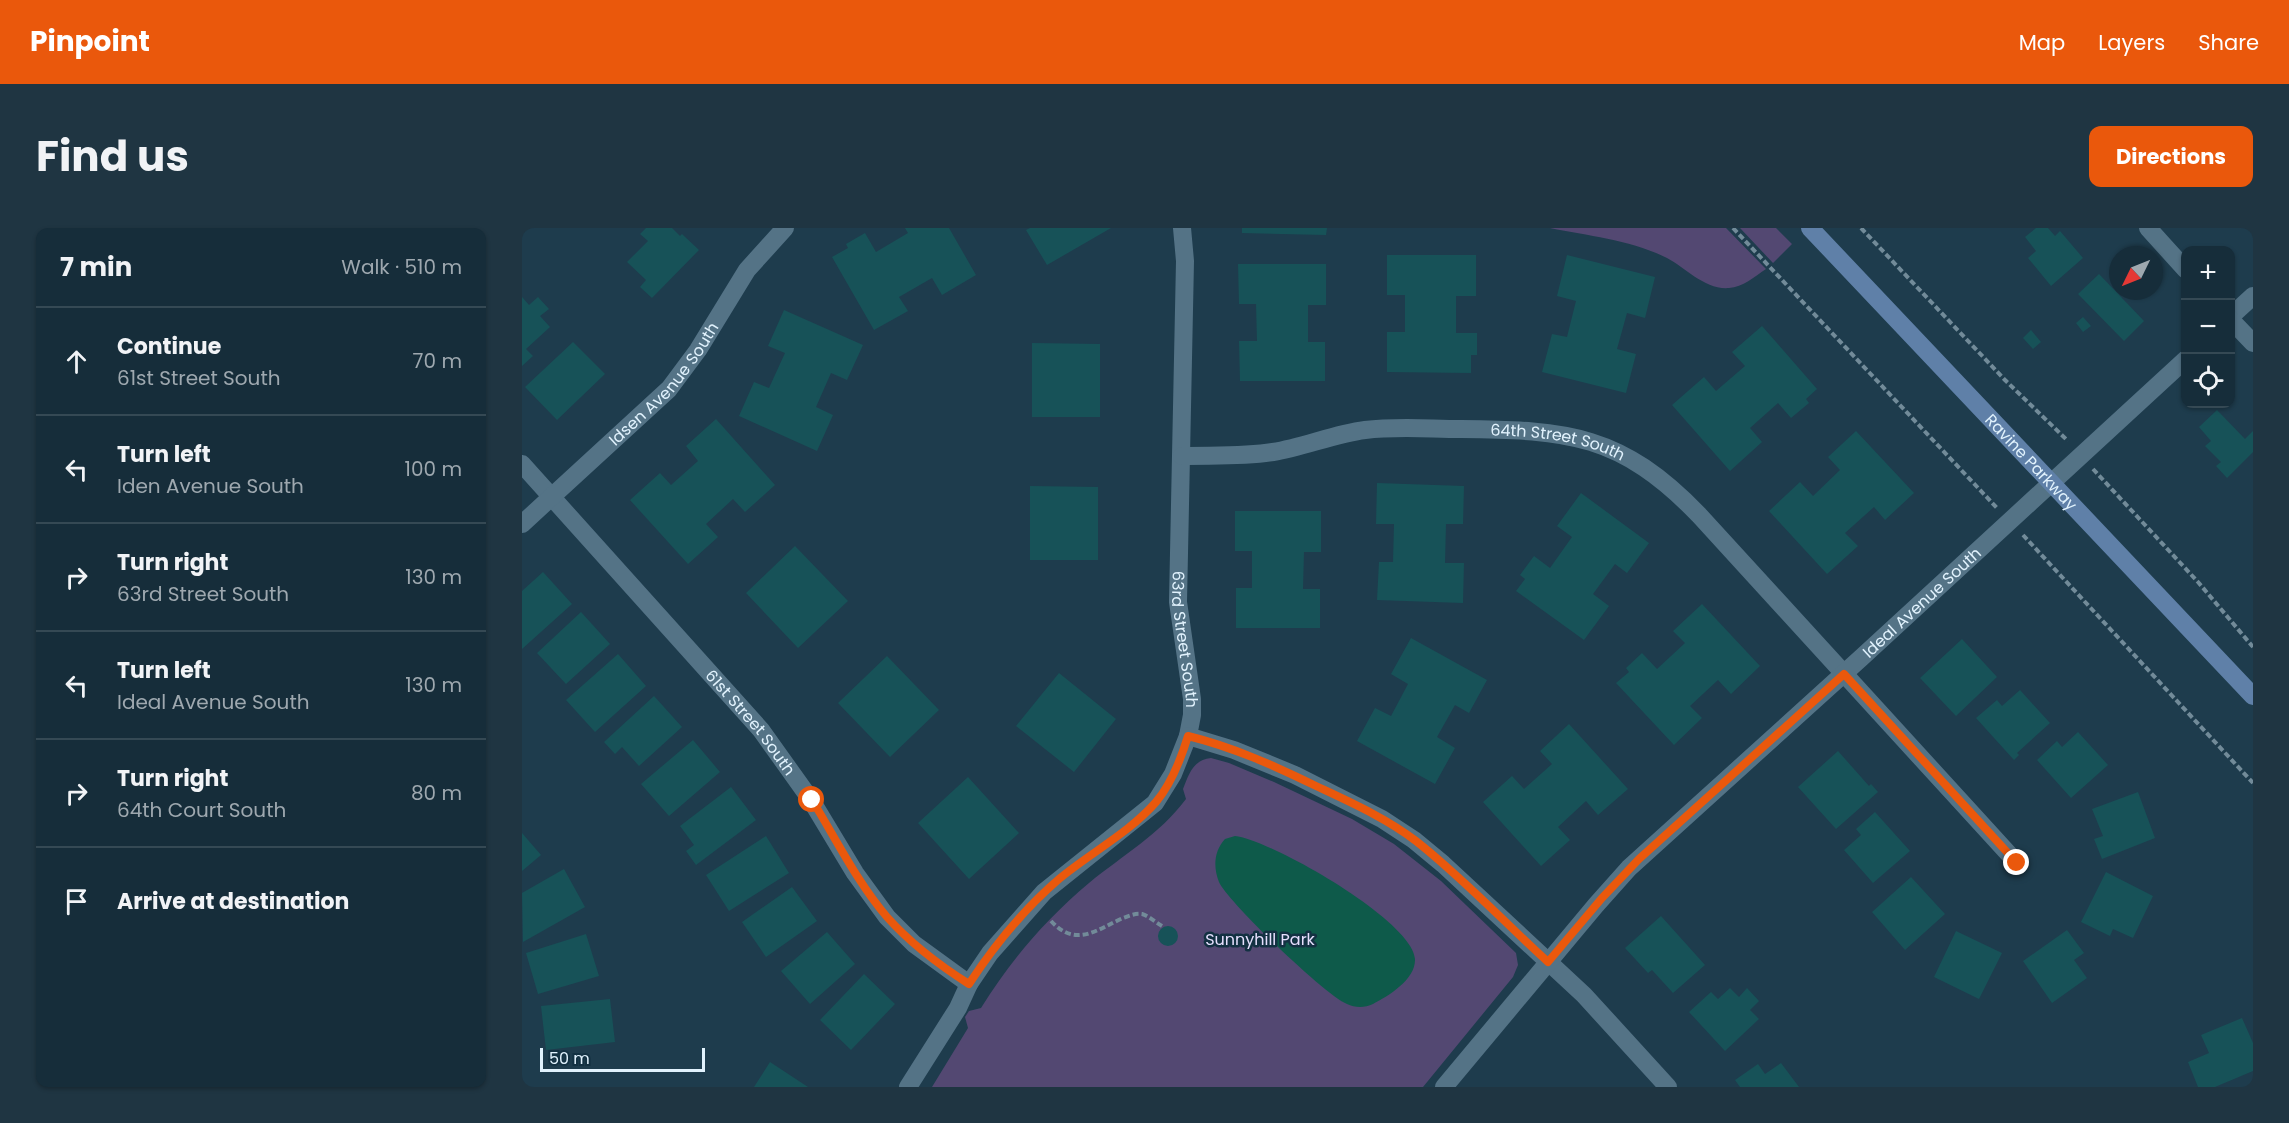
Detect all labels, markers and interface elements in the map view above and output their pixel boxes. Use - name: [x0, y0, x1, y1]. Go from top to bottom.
- text: Pinpoint: [30, 22, 150, 61]
- text: Map: [2019, 28, 2065, 57]
- text: Layers: [2098, 28, 2165, 57]
- text: Share: [2198, 28, 2259, 57]
- button: Directions: [2089, 126, 2253, 187]
- text: Find us: [36, 127, 189, 186]
- north arrow: [2109, 246, 2163, 300]
- map controls: [2181, 246, 2235, 408]
- button: +: [2181, 246, 2235, 300]
- text: 7 min: [60, 249, 132, 285]
- text: Walk · 510 m: [341, 253, 462, 281]
- button: −: [2181, 300, 2235, 354]
- street label: Idsen Avenue South: [603, 318, 724, 451]
- text: Continue: [117, 331, 221, 362]
- icon: ahead: [60, 345, 93, 378]
- text: 70 m: [413, 347, 462, 375]
- button: locate: [2181, 354, 2235, 408]
- text: 61st Street South: [117, 364, 280, 392]
- street label: Ravine Parkway: [1980, 408, 2083, 515]
- street label: 64th Street South: [1490, 418, 1629, 466]
- text: Turn left: [117, 439, 211, 470]
- icon: left: [60, 453, 93, 486]
- text: 100 m: [405, 455, 462, 483]
- text: Iden Avenue South: [117, 472, 304, 500]
- street label: Ideal Avenue South: [1857, 542, 1986, 663]
- text: Turn right: [117, 547, 228, 578]
- icon: right: [60, 561, 93, 594]
- text: 130 m: [405, 563, 462, 591]
- street label: 63rd Street South: [1166, 571, 1204, 708]
- text: 63rd Street South: [117, 580, 289, 608]
- text: Turn left: [117, 655, 211, 686]
- street label: 61st Street South: [700, 664, 801, 780]
- icon: left: [60, 669, 93, 702]
- text: 130 m: [405, 671, 462, 699]
- text: Ideal Avenue South: [117, 688, 309, 716]
- text: Turn right: [117, 763, 228, 794]
- icon: right: [60, 777, 93, 810]
- text: 80 m: [411, 779, 462, 807]
- route start: [798, 786, 824, 812]
- text: 64th Court South: [117, 796, 286, 824]
- route end: [2003, 849, 2029, 875]
- icon: arrive: [60, 885, 93, 918]
- text: Arrive at destination: [117, 886, 349, 917]
- park label: Sunnyhill Park: [1205, 928, 1316, 951]
- scale bar: [540, 1045, 705, 1072]
- text: 50 m: [549, 1047, 590, 1070]

